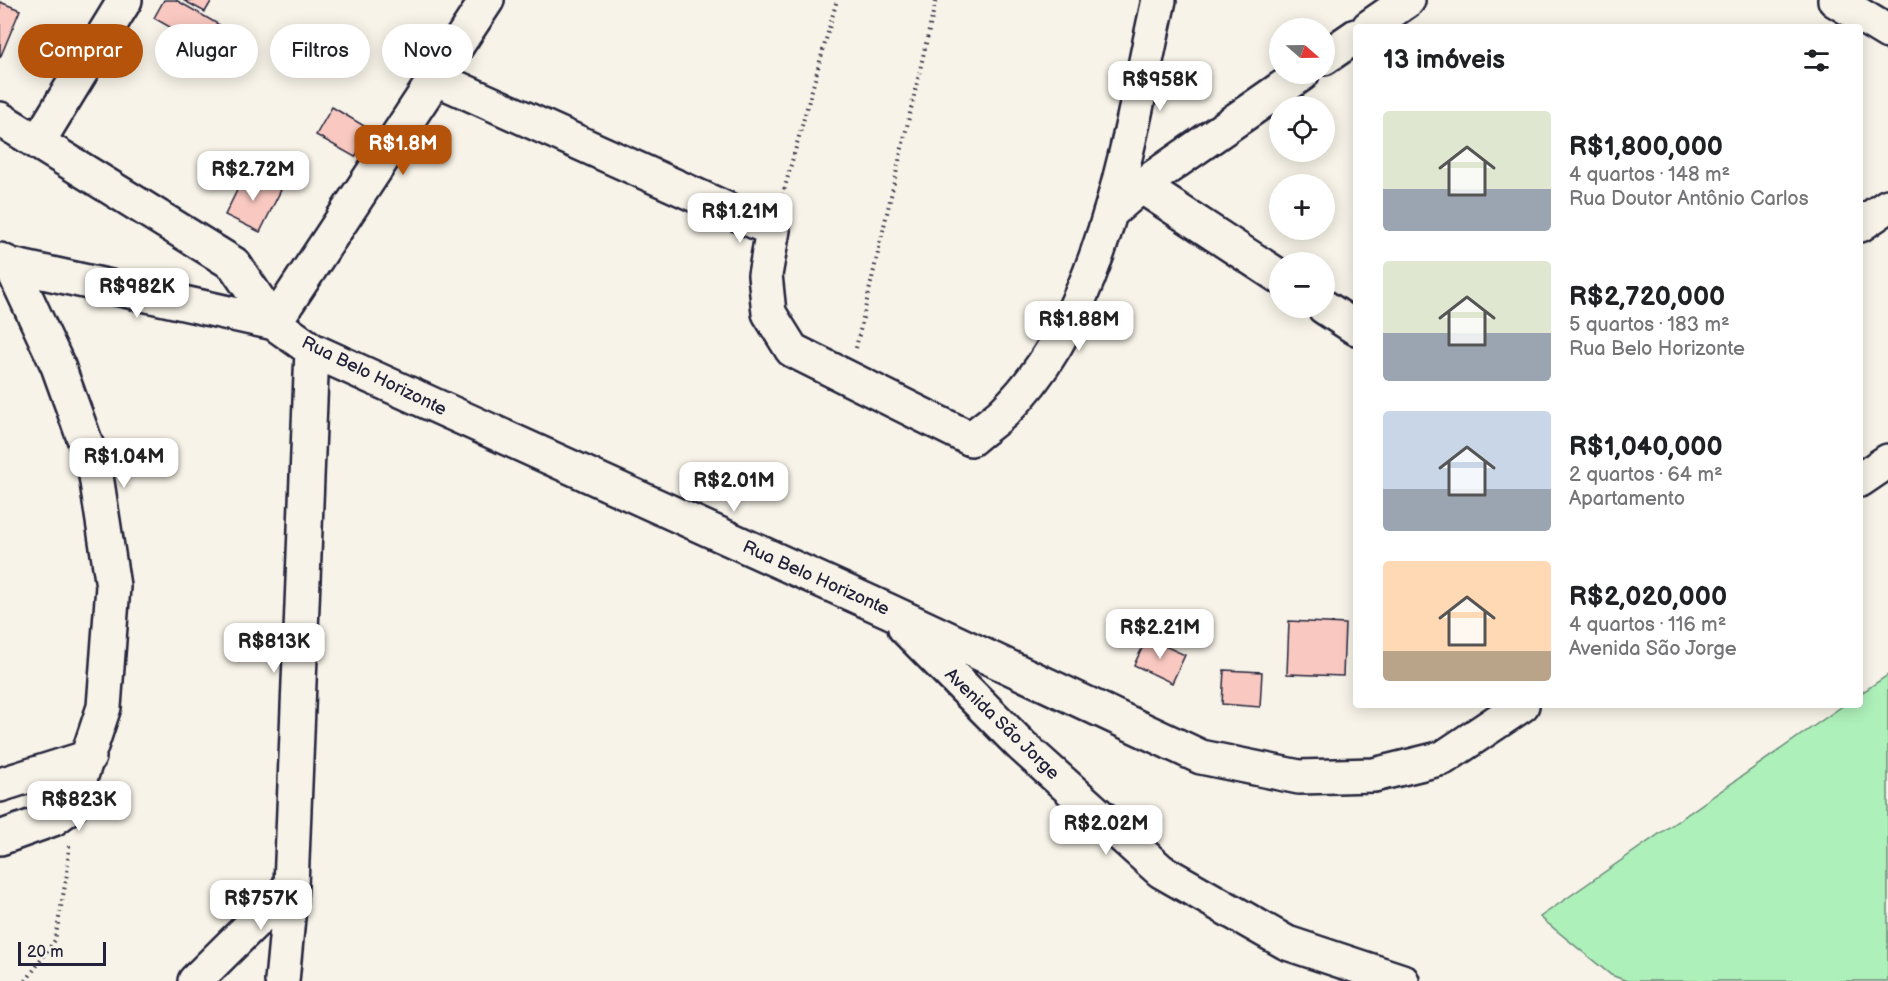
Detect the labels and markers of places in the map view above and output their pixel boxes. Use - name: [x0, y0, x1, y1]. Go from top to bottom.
- pin: R$958K: [1111, 61, 1209, 112]
- pin: R$1.8M: [354, 125, 452, 176]
- pin: R$2.72M: [198, 151, 308, 202]
- pin: R$1.21M: [685, 193, 795, 244]
- pin: R$982K: [88, 268, 186, 319]
- pin: R$1.88M: [1024, 301, 1134, 352]
- pin: R$1.04M: [69, 438, 179, 489]
- pin: R$2.01M: [679, 462, 789, 513]
- pin: R$2.21M: [1105, 609, 1215, 660]
- pin: R$813K: [225, 623, 323, 674]
- pin: R$823K: [30, 781, 128, 832]
- pin: R$2.02M: [1051, 805, 1161, 856]
- pin: R$757K: [212, 880, 310, 931]

